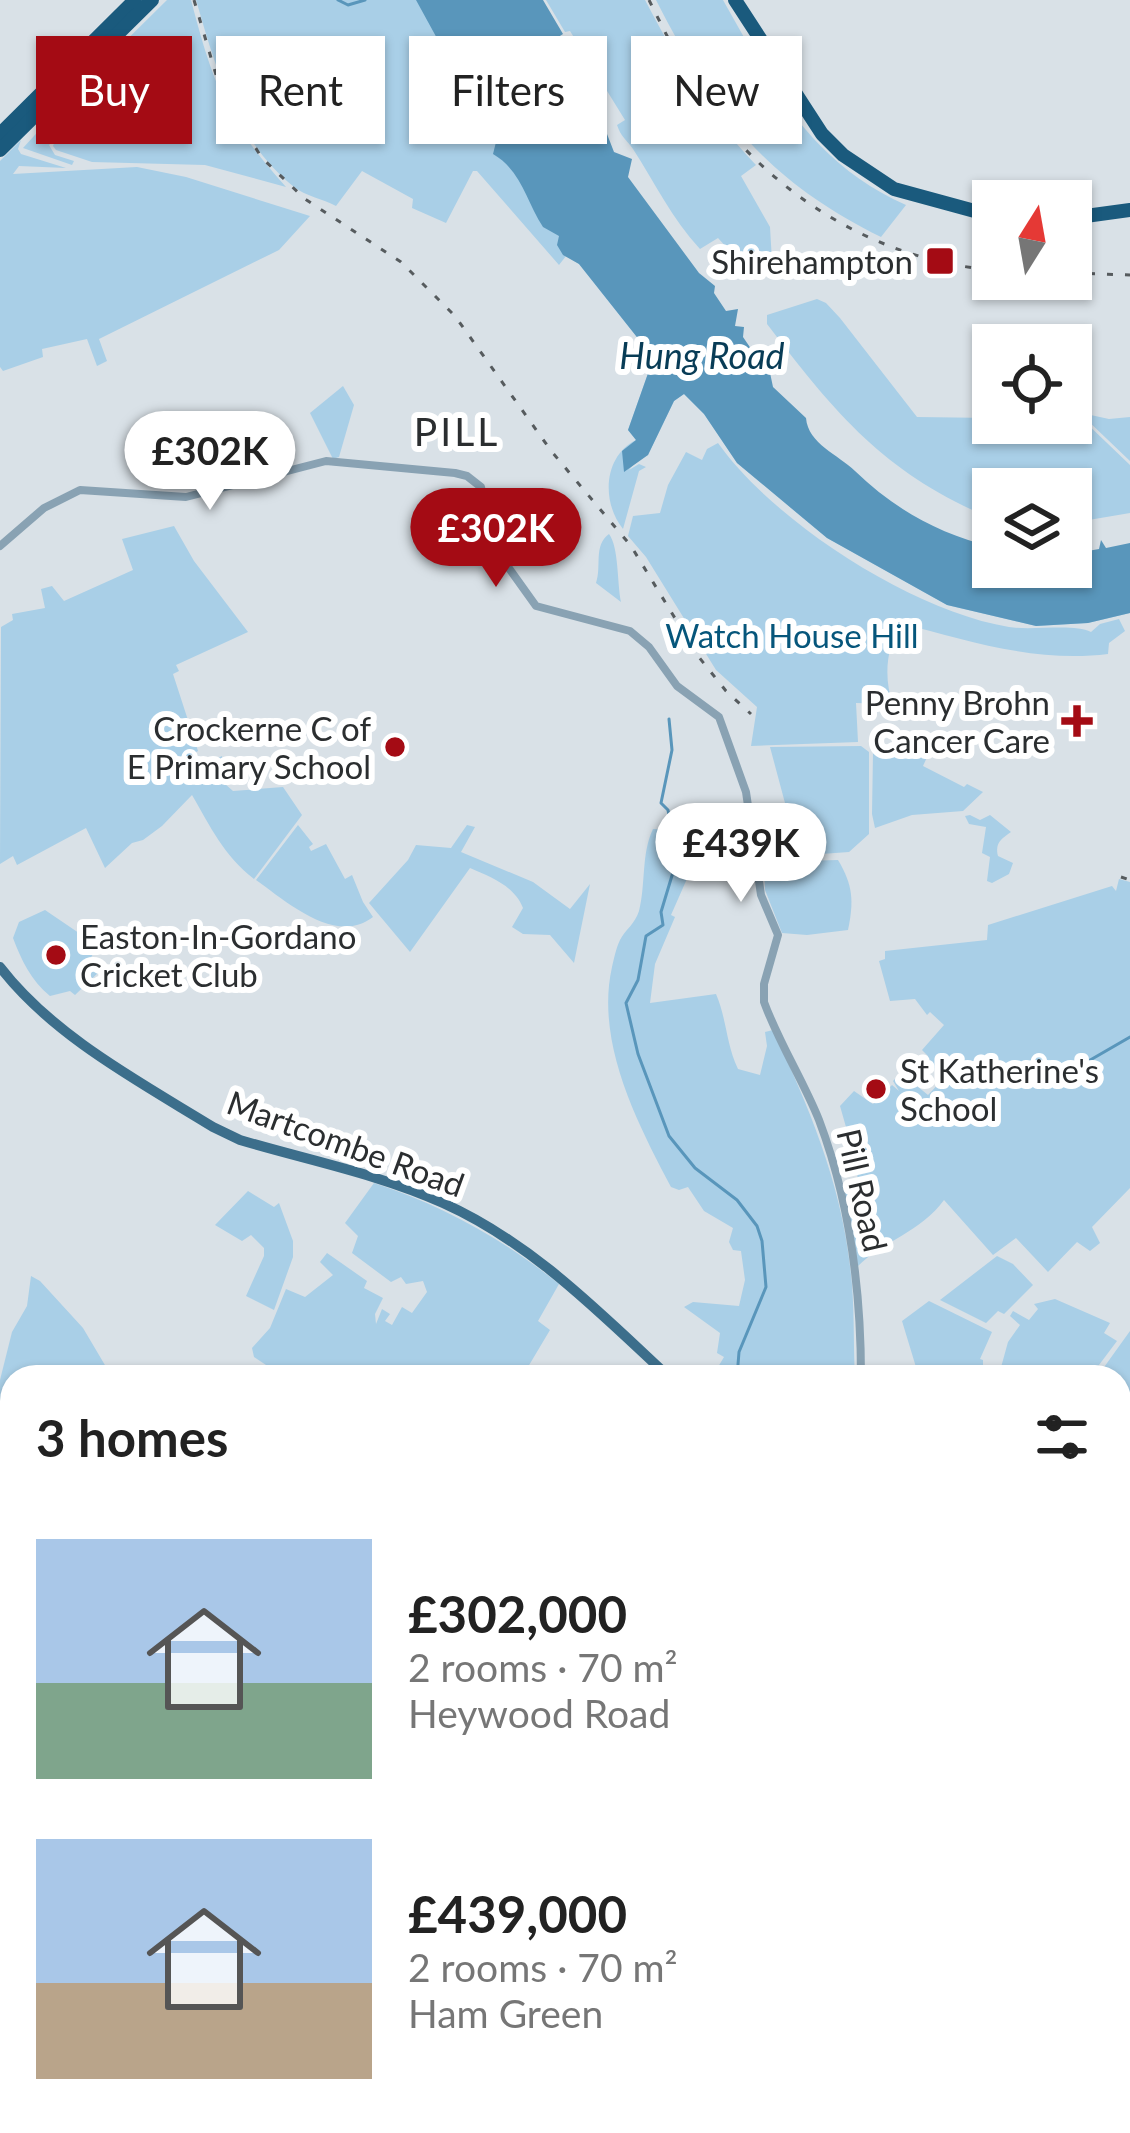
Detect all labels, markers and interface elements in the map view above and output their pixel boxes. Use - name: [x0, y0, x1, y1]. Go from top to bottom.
- chip: Buy: [36, 36, 192, 144]
- chip: Rent: [216, 36, 385, 144]
- chip: Filters: [409, 36, 607, 144]
- chip: New: [631, 36, 802, 144]
- north arrow: [972, 180, 1092, 300]
- map controls: [972, 180, 1092, 588]
- place label: Shirehampton: [711, 241, 913, 281]
- marker: Shirehampton: [924, 245, 956, 277]
- button: locate: [972, 324, 1092, 444]
- water label: Hung Road: [619, 333, 785, 377]
- district label: PILL: [414, 408, 500, 454]
- pin: £302K: [126, 411, 294, 513]
- text: £302K: [151, 427, 269, 473]
- button: layers: [972, 468, 1092, 588]
- pin: £302K: [412, 488, 580, 590]
- text: £302K: [437, 504, 555, 550]
- park label: Watch House Hill: [665, 615, 919, 655]
- place label: Penny Brohn Cancer Care: [865, 682, 1050, 760]
- marker: Penny Brohn Cancer Care: [1061, 705, 1093, 737]
- place label: Crockerne C of E Primary School: [127, 708, 371, 786]
- marker: Crockerne C of E Primary School: [382, 734, 408, 760]
- pin: £439K: [657, 803, 825, 905]
- text: £439K: [682, 819, 800, 865]
- place label: Easton-In-Gordano Cricket Club: [80, 916, 356, 994]
- marker: Easton-In-Gordano Cricket Club: [43, 942, 69, 968]
- place label: St Katherine's School: [900, 1050, 1099, 1128]
- marker: St Katherine's School: [863, 1076, 889, 1102]
- street label: Martcombe Road: [222, 1082, 470, 1204]
- street label: Pill Road: [829, 1125, 897, 1255]
- icon: filters: [1029, 1404, 1095, 1470]
- text: 3 homes: [36, 1407, 228, 1468]
- text: £302,000: [408, 1583, 627, 1644]
- icon: home: [132, 1587, 276, 1731]
- text: 2 rooms · 70 m²: [408, 1644, 678, 1690]
- text: Heywood Road: [408, 1690, 670, 1736]
- text: £439,000: [408, 1883, 627, 1944]
- icon: home: [132, 1887, 276, 2031]
- text: 2 rooms · 70 m²: [408, 1944, 678, 1990]
- text: Ham Green: [408, 1990, 603, 2036]

